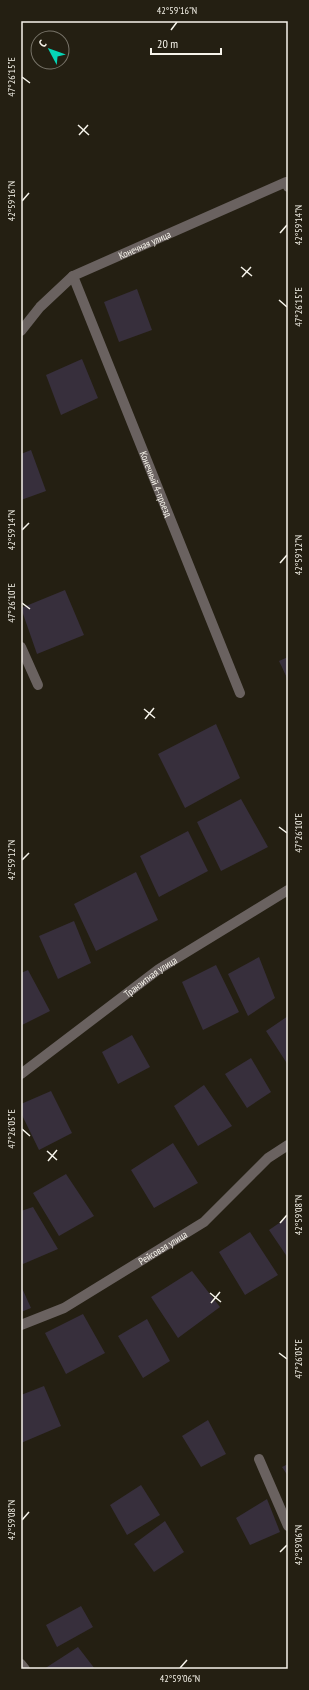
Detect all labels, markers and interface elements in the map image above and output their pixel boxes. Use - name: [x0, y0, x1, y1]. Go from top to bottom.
- text: 42°59'16"N: [157, 4, 197, 17]
- north arrow: [30, 30, 70, 70]
- scale bar: [151, 30, 221, 56]
- text: 20 m: [157, 36, 178, 51]
- text: С: [36, 37, 49, 50]
- text: 47°26'15"E: [5, 57, 18, 97]
- text: 42°59'16"N: [5, 181, 18, 221]
- text: 42°59'14"N: [292, 205, 305, 245]
- street label: Конечная улица: [116, 228, 173, 262]
- text: 47°26'15"E: [292, 287, 305, 327]
- street label: Конечный 4-проезд: [137, 449, 175, 520]
- text: 42°59'14"N: [5, 510, 18, 550]
- text: 42°59'12"N: [292, 535, 305, 575]
- text: 47°26'10"E: [5, 583, 18, 623]
- text: 47°26'10"E: [292, 813, 305, 853]
- text: 42°59'12"N: [5, 840, 18, 880]
- street label: Транзитная улица: [122, 954, 179, 1000]
- text: 47°26'05"E: [5, 1109, 18, 1149]
- text: 42°59'08"N: [292, 1195, 305, 1235]
- street label: Рейсовая улица: [136, 1228, 190, 1268]
- text: 47°26'05"E: [292, 1339, 305, 1379]
- text: 42°59'08"N: [5, 1500, 18, 1540]
- text: 42°59'06"N: [292, 1525, 305, 1565]
- text: 42°59'06"N: [160, 1672, 200, 1685]

